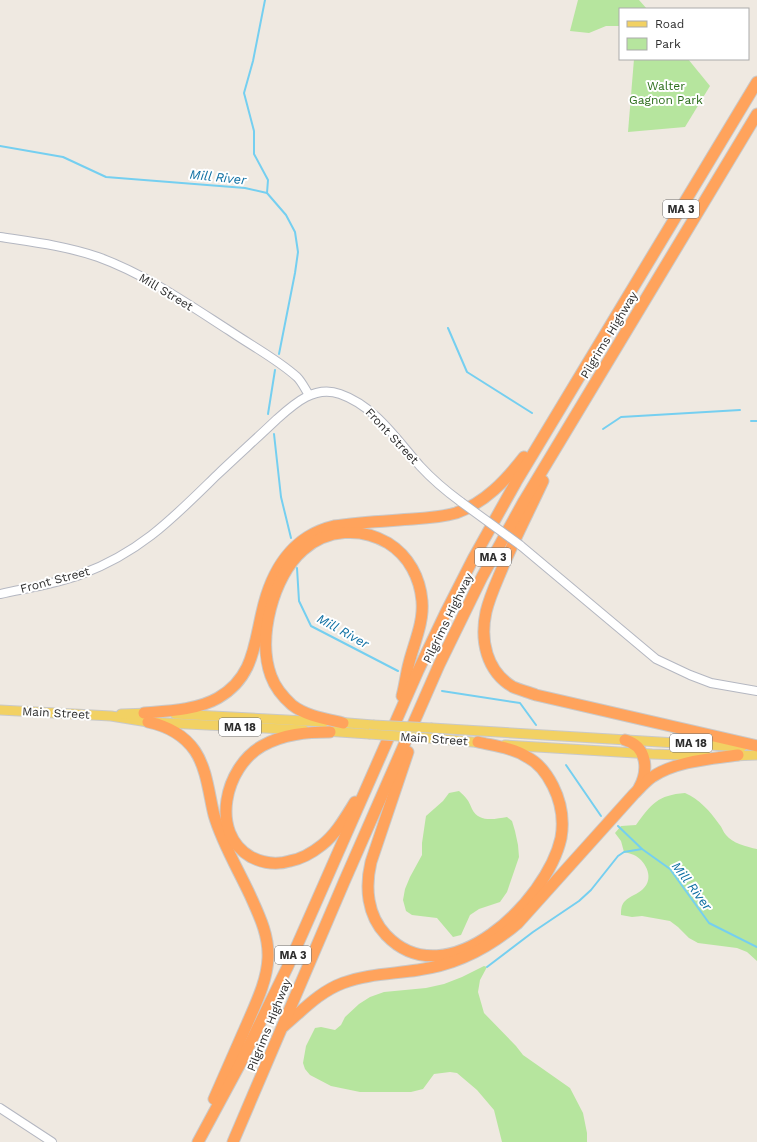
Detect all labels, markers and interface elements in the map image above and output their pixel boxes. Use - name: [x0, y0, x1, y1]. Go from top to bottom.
- legend: [619, 8, 749, 60]
- text: Road: [655, 17, 684, 31]
- text: Park: [655, 37, 681, 51]
- park label: Walter Gagnon Park: [629, 79, 703, 107]
- water label: Mill River: [189, 167, 248, 188]
- road number: MA 3: [663, 200, 699, 218]
- street label: Mill Street: [136, 270, 196, 314]
- street label: Pilgrims Highway: [578, 288, 641, 381]
- street label: Front Street: [363, 405, 421, 467]
- road number: MA 3: [475, 548, 511, 566]
- street label: Front Street: [19, 564, 91, 596]
- street label: Pilgrims Highway: [420, 570, 476, 665]
- water label: Mill River: [315, 611, 372, 652]
- street label: Main Street: [22, 704, 90, 722]
- road number: MA 18: [219, 718, 261, 736]
- street label: Main Street: [400, 730, 468, 748]
- road number: MA 18: [670, 734, 712, 752]
- water label: Mill River: [669, 859, 716, 914]
- road number: MA 3: [275, 946, 311, 964]
- street label: Pilgrims Highway: [244, 976, 294, 1073]

